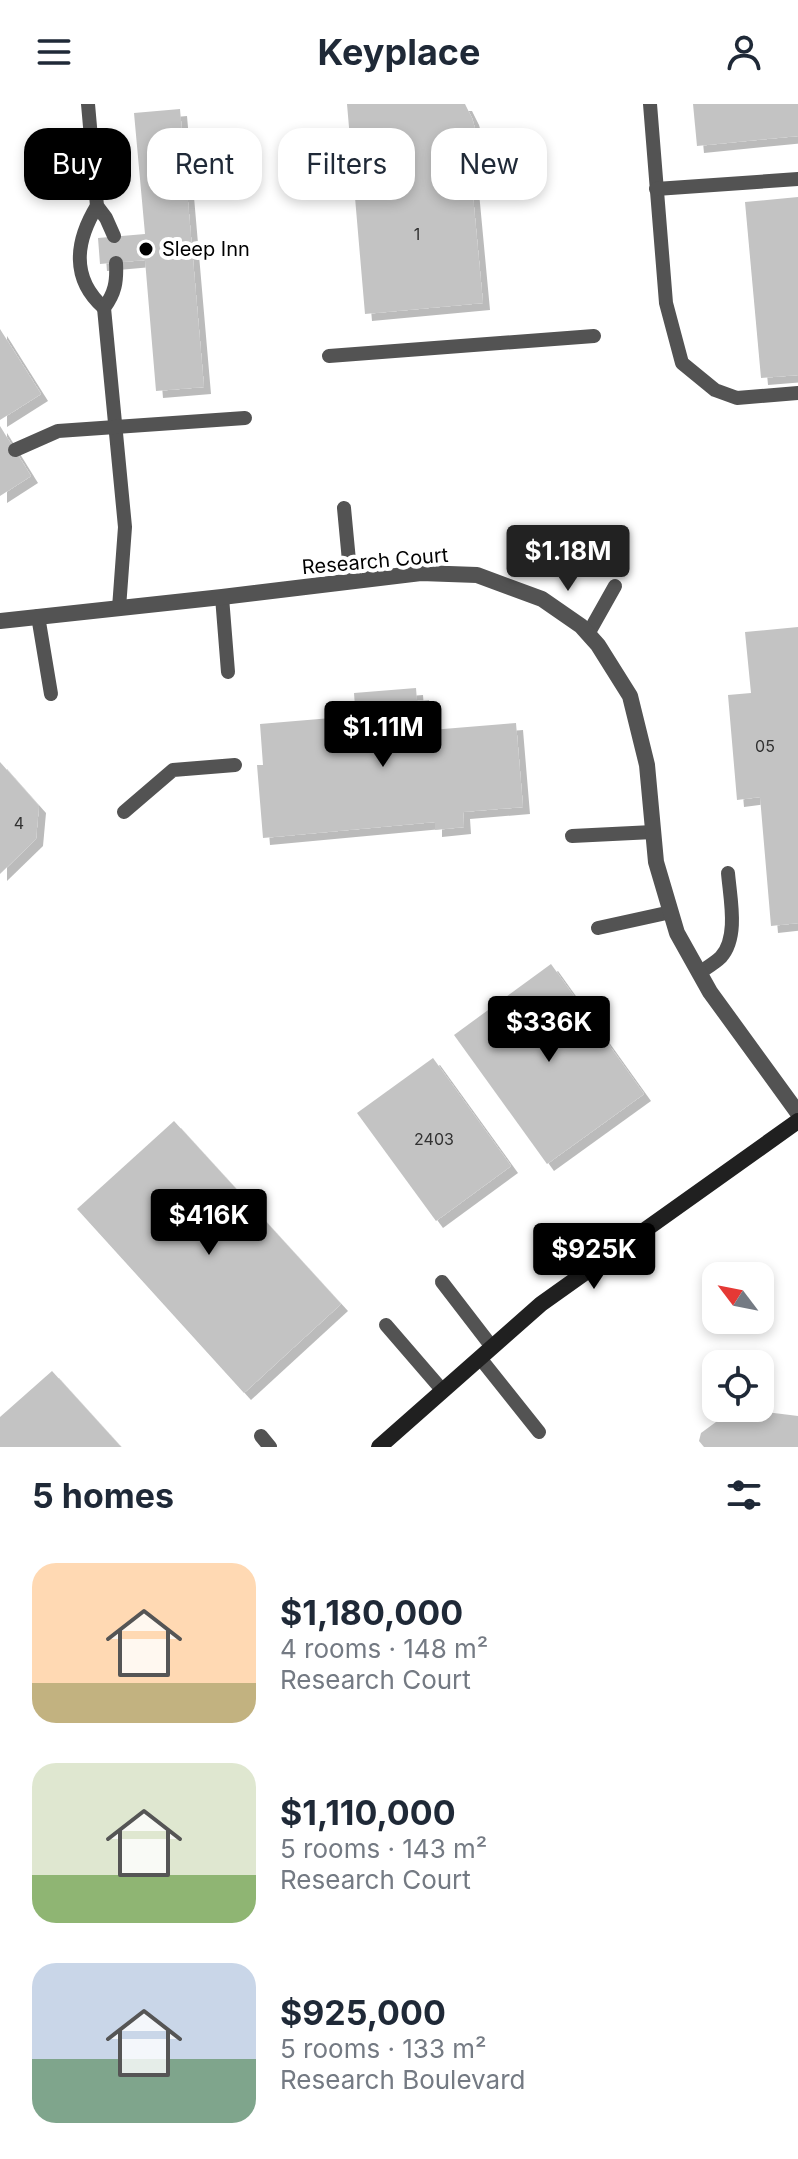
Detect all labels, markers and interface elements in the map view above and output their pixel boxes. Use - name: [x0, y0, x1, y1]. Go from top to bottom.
- icon: menu: [32, 30, 76, 74]
- text: Keyplace: [318, 30, 480, 74]
- icon: person: [722, 30, 766, 74]
- chip: Buy: [24, 128, 131, 200]
- chip: Rent: [147, 128, 262, 200]
- chip: Filters: [278, 128, 415, 200]
- chip: New: [431, 128, 547, 200]
- house number: 1: [414, 224, 420, 244]
- place label: Sleep Inn: [162, 237, 250, 261]
- marker: Sleep Inn: [137, 240, 155, 258]
- pin: $1.18M: [503, 525, 633, 593]
- text: $1.18M: [525, 535, 611, 566]
- street label: Research Court: [301, 543, 450, 579]
- pin: $1.11M: [318, 701, 448, 769]
- text: $1.11M: [342, 711, 424, 742]
- house number: 05: [755, 736, 775, 756]
- house number: 4: [14, 813, 24, 833]
- pin: $336K: [493, 996, 605, 1064]
- text: $336K: [506, 1006, 592, 1037]
- house number: 2403: [414, 1129, 454, 1149]
- pin: $416K: [153, 1189, 265, 1257]
- text: $416K: [169, 1199, 249, 1230]
- pin: $925K: [538, 1223, 650, 1291]
- text: $925K: [551, 1233, 637, 1264]
- north arrow: [702, 1262, 774, 1334]
- map controls: [702, 1262, 774, 1422]
- button: locate: [702, 1350, 774, 1422]
- icon: filters: [722, 1473, 766, 1517]
- text: 5 homes: [32, 1475, 174, 1516]
- text: $1,180,000: [280, 1592, 463, 1633]
- icon: home: [96, 1595, 192, 1691]
- text: 4 rooms · 148 m²: [280, 1633, 488, 1664]
- text: Research Court: [280, 1664, 471, 1695]
- text: $1,110,000: [280, 1792, 456, 1833]
- icon: home: [96, 1795, 192, 1891]
- text: 5 rooms · 143 m²: [280, 1833, 487, 1864]
- text: Research Court: [280, 1864, 471, 1895]
- text: $925,000: [280, 1992, 446, 2033]
- icon: home: [96, 1995, 192, 2091]
- text: 5 rooms · 133 m²: [280, 2033, 487, 2064]
- text: Research Boulevard: [280, 2064, 525, 2095]

